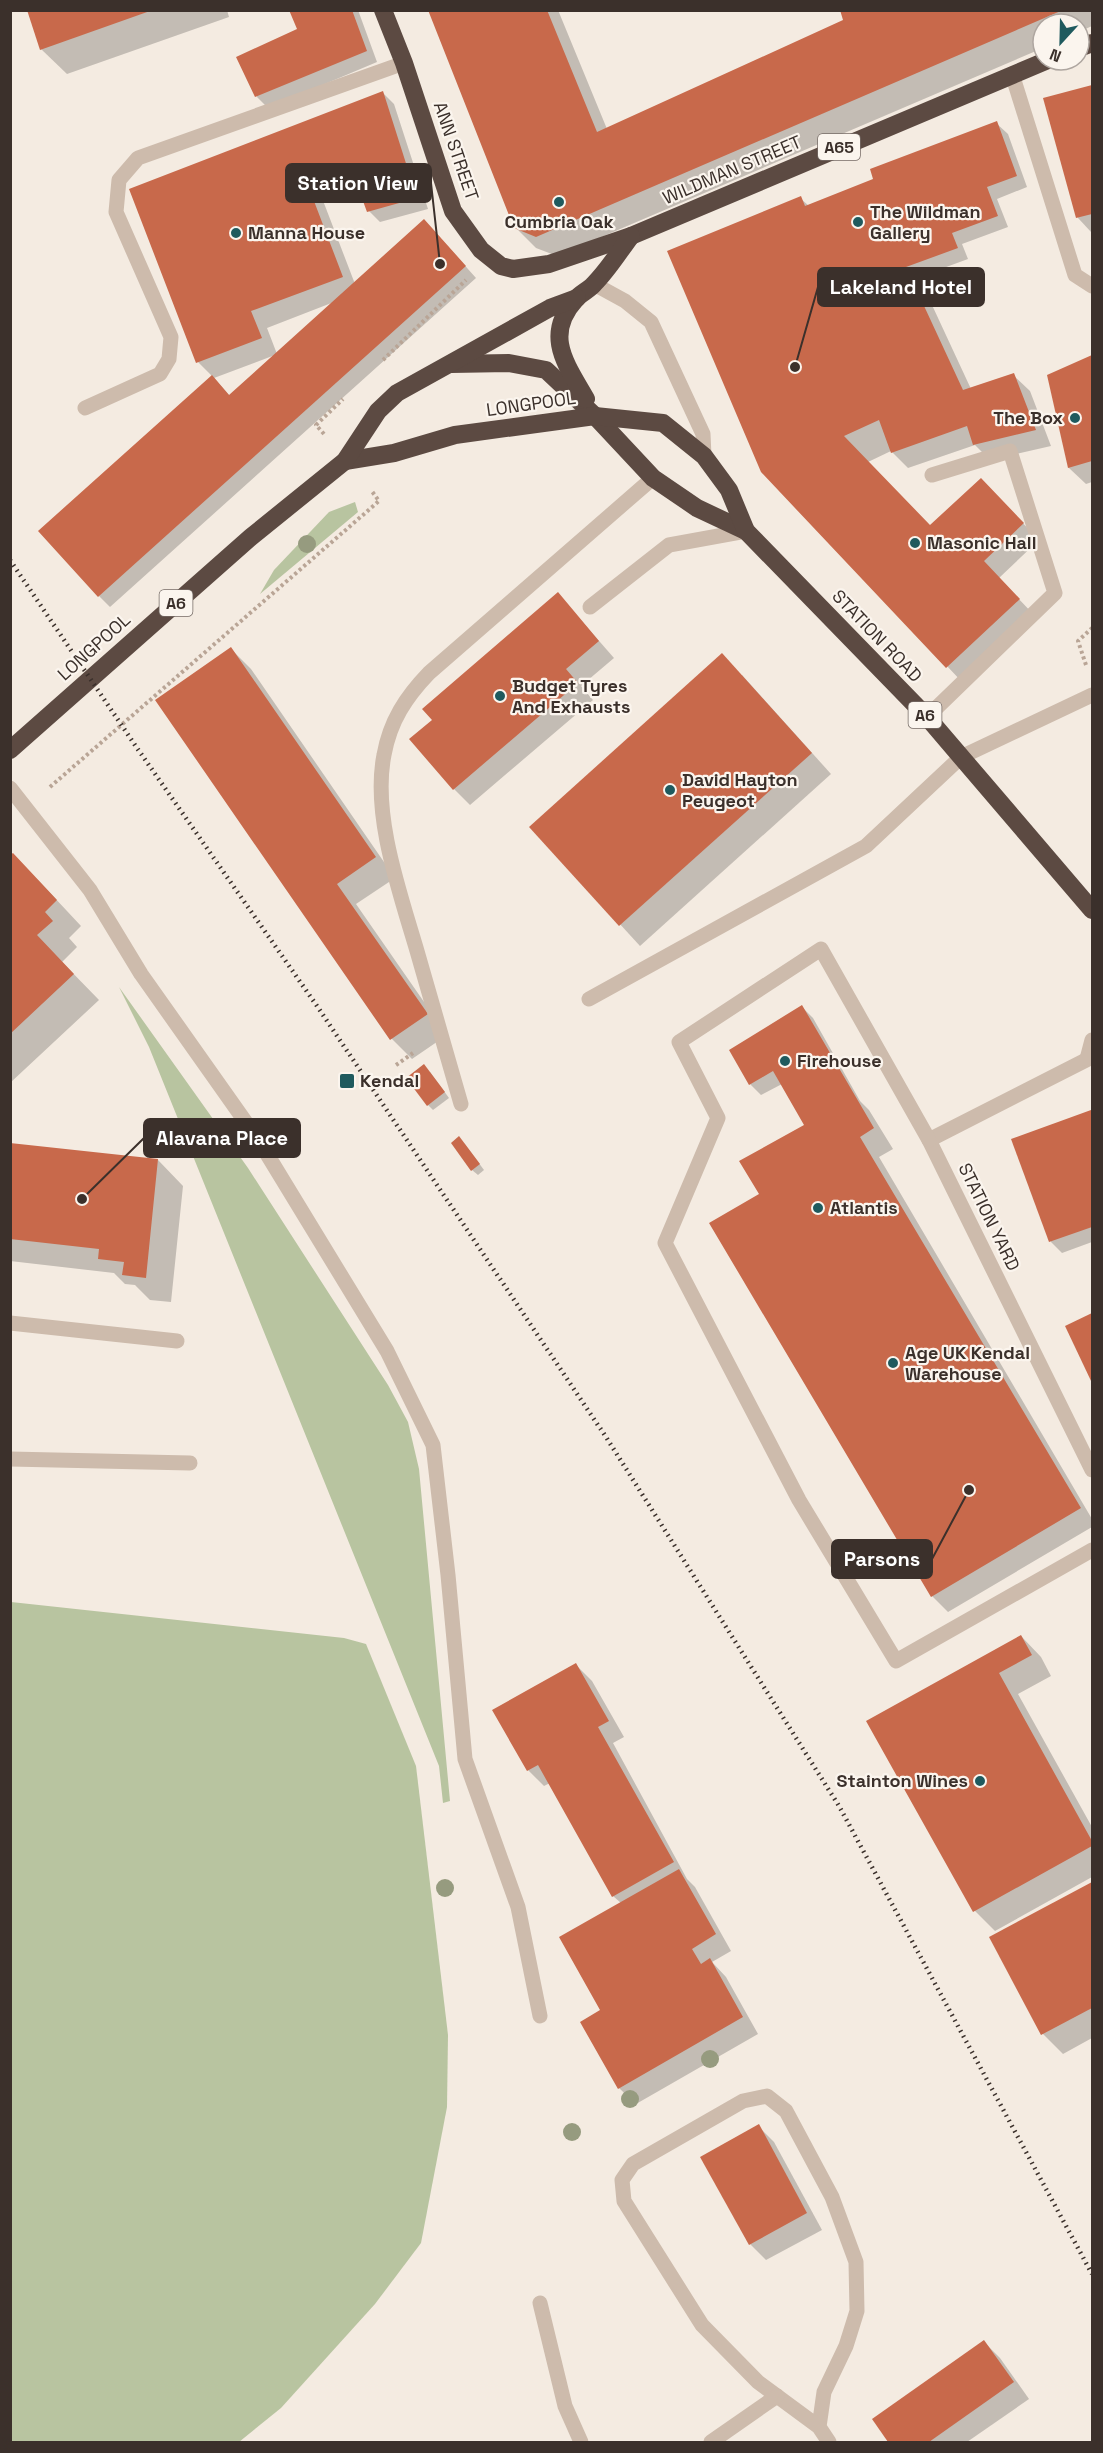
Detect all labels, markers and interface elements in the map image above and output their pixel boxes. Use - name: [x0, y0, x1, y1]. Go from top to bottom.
- north arrow: [1031, 12, 1091, 72]
- text: N: [1047, 44, 1064, 67]
- street label: ANN STREET: [429, 98, 484, 204]
- street label: WILDMAN STREET: [659, 130, 805, 209]
- road number: A65: [818, 134, 860, 160]
- callout: Station View: [286, 164, 431, 202]
- text: Station View: [298, 170, 418, 196]
- marker: Cumbria Oak: [552, 195, 566, 209]
- place label: The Wildman Gallery: [870, 200, 981, 244]
- place label: Cumbria Oak: [504, 210, 614, 233]
- marker: The Wildman Gallery: [851, 215, 865, 229]
- place label: Manna House: [248, 221, 365, 244]
- marker: Manna House: [229, 226, 243, 240]
- callout: Lakeland Hotel: [818, 268, 984, 306]
- text: Lakeland Hotel: [830, 274, 972, 300]
- street label: LONGPOOL: [485, 386, 577, 421]
- place label: The Box: [993, 406, 1063, 429]
- marker: The Box: [1068, 411, 1082, 425]
- place label: Masonic Hall: [927, 531, 1036, 554]
- marker: Masonic Hall: [908, 536, 922, 550]
- street label: STATION ROAD: [827, 585, 927, 687]
- road number: A6: [160, 590, 192, 616]
- street label: LONGPOOL: [52, 608, 135, 685]
- place label: Budget Tyres And Exhausts: [512, 674, 630, 718]
- marker: Budget Tyres And Exhausts: [493, 689, 507, 703]
- road number: A6: [908, 702, 942, 728]
- place label: David Hayton Peugeot: [682, 768, 798, 812]
- marker: David Hayton Peugeot: [663, 783, 677, 797]
- place label: Firehouse: [797, 1049, 882, 1072]
- marker: Firehouse: [778, 1054, 792, 1068]
- place label: Kendal: [360, 1069, 419, 1092]
- marker: Kendal: [338, 1072, 356, 1090]
- callout: Alavana Place: [144, 1119, 300, 1157]
- text: Alavana Place: [156, 1125, 288, 1151]
- street label: STATION YARD: [953, 1159, 1025, 1275]
- place label: Atlantis: [830, 1196, 898, 1219]
- marker: Atlantis: [811, 1201, 825, 1215]
- place label: Age UK Kendal Warehouse: [905, 1341, 1030, 1385]
- marker: Age UK Kendal Warehouse: [886, 1356, 900, 1370]
- callout: Parsons: [832, 1540, 932, 1578]
- text: Parsons: [844, 1546, 920, 1572]
- place label: Stainton Wines: [837, 1769, 968, 1792]
- marker: Stainton Wines: [973, 1774, 987, 1788]

